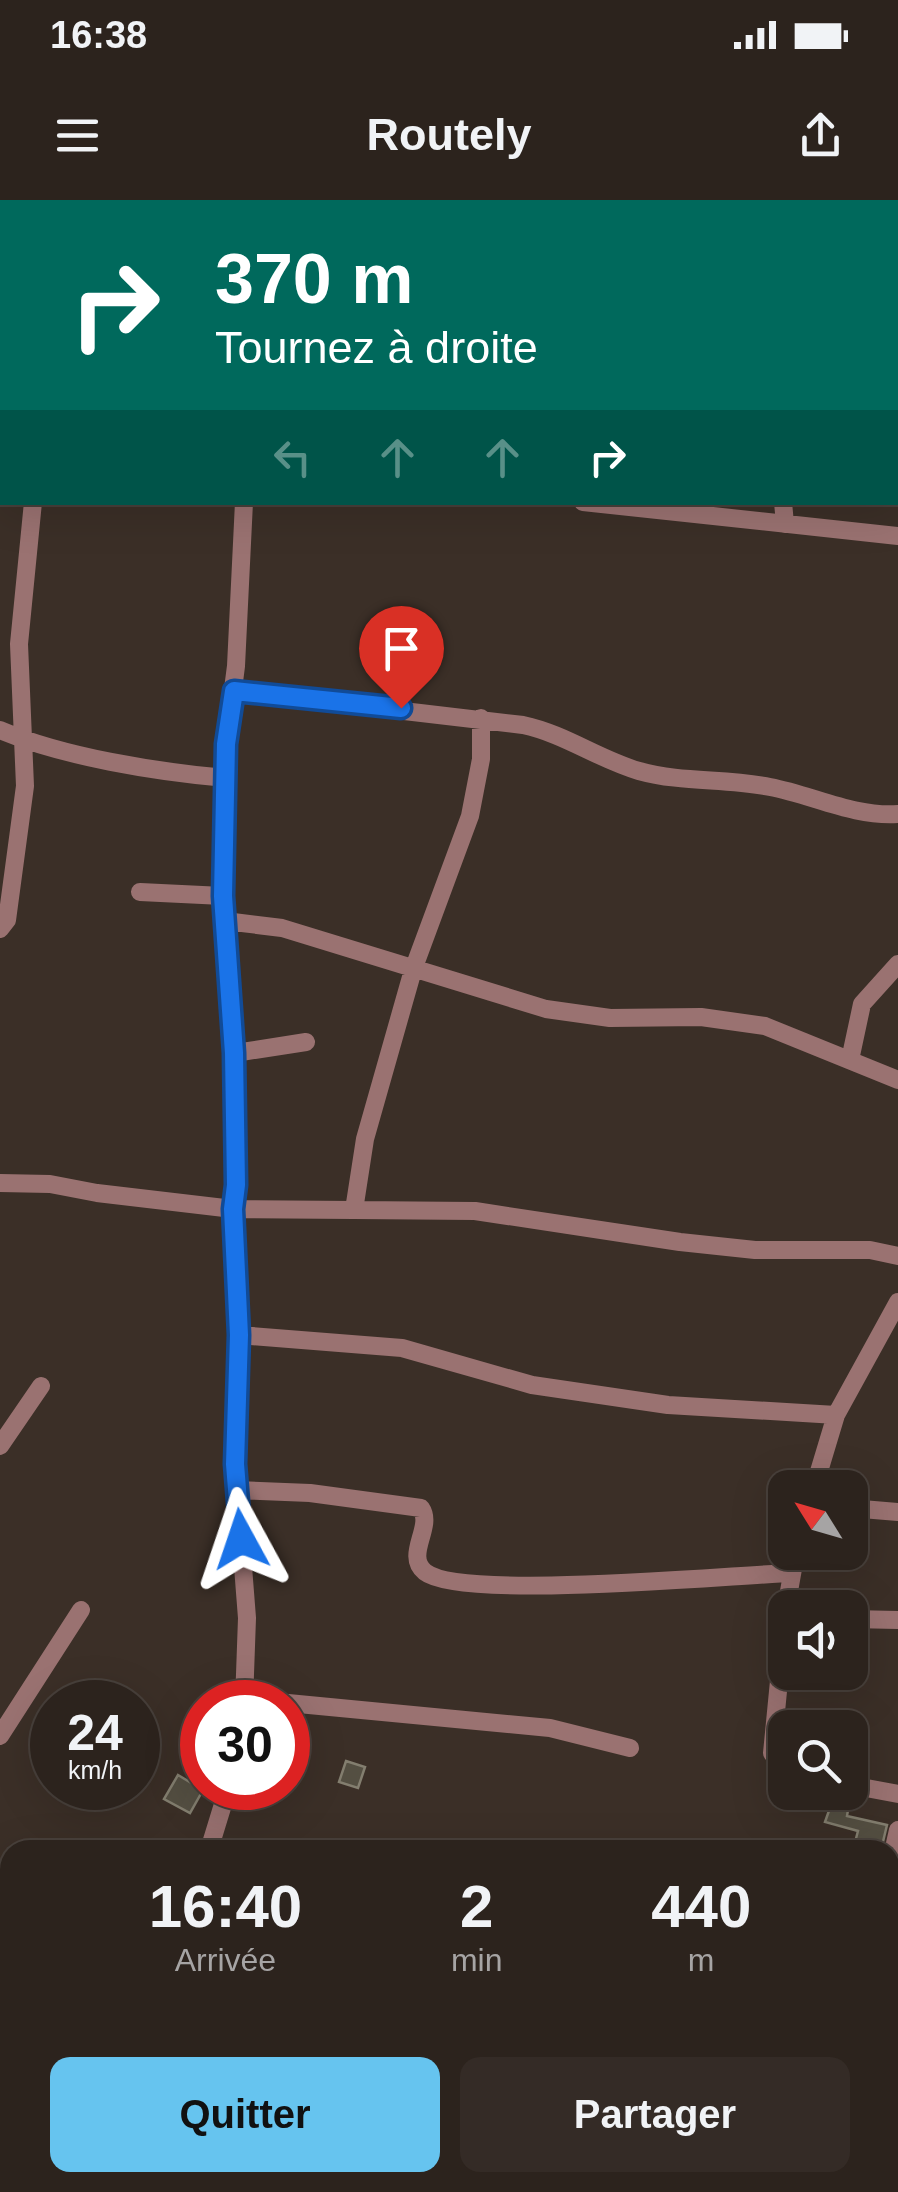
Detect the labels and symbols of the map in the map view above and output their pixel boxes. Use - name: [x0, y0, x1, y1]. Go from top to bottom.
- pin: [359, 606, 444, 709]
- north arrow: [768, 1470, 868, 1570]
- position arrow: [189, 1487, 293, 1591]
- speed limit sign: 30: [180, 1680, 310, 1810]

